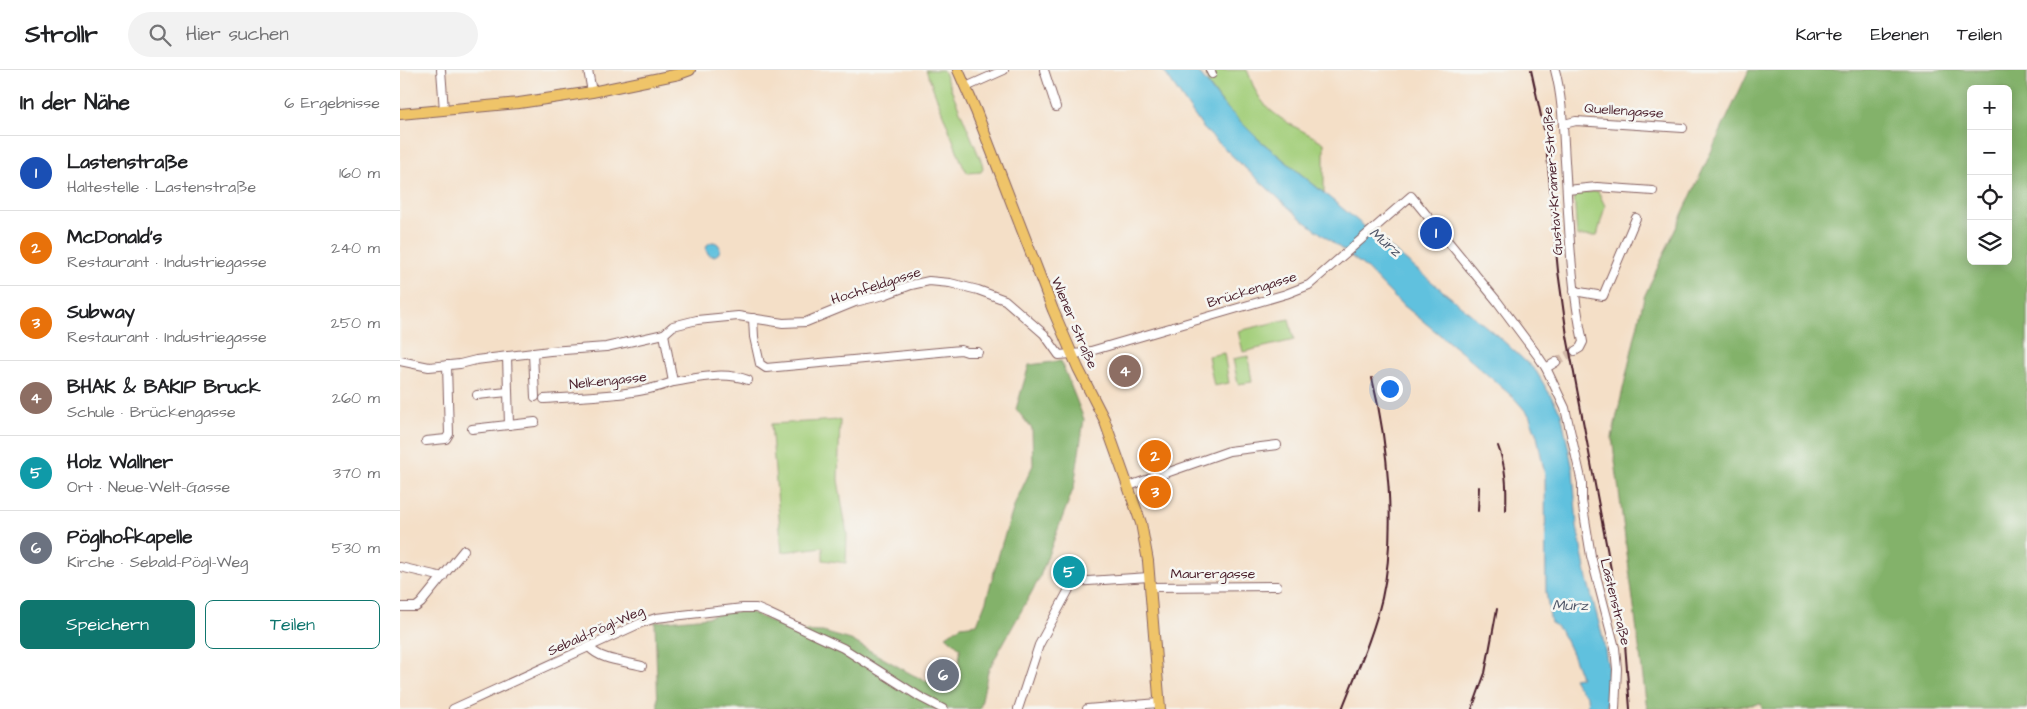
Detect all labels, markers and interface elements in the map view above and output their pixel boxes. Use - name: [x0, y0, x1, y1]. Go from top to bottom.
- search box: [128, 12, 478, 57]
- text: Strollr: [25, 18, 98, 52]
- icon: search: [146, 21, 174, 49]
- text: Hier suchen: [186, 21, 289, 48]
- text: Karte: [1795, 22, 1843, 47]
- text: Ebenen: [1871, 22, 1929, 47]
- text: Teilen: [1957, 22, 2002, 47]
- map controls: [1967, 85, 2012, 265]
- button: +: [1967, 85, 2012, 130]
- text: In der Nähe: [20, 88, 130, 117]
- text: 6 Ergebnisse: [284, 92, 380, 114]
- street label: Quellengasse: [1584, 98, 1665, 124]
- street label: Gustav-Kramer-Straße: [1538, 106, 1568, 256]
- button: −: [1967, 130, 2012, 175]
- text: Lastenstraße: [67, 149, 188, 176]
- text: 1: [35, 162, 37, 184]
- text: 160 m: [339, 162, 380, 184]
- button: locate: [1967, 175, 2012, 220]
- text: Haltestelle · Lastenstraße: [67, 176, 256, 198]
- pin: 1: [1420, 214, 1452, 252]
- button: layers: [1967, 220, 2012, 265]
- water label: Mürz: [1365, 222, 1407, 263]
- text: McDonald's: [67, 224, 162, 251]
- text: 2: [31, 237, 41, 259]
- text: 240 m: [331, 237, 380, 259]
- text: Restaurant · Industriegasse: [67, 251, 267, 273]
- street label: Hochfeldgasse: [828, 262, 924, 310]
- street label: Brückengasse: [1205, 267, 1300, 313]
- street label: Wiener Straße: [1046, 274, 1102, 372]
- text: Subway: [67, 299, 135, 326]
- text: 3: [32, 312, 40, 334]
- text: 250 m: [331, 312, 380, 334]
- text: Restaurant · Industriegasse: [67, 326, 267, 348]
- pin: 4: [1109, 352, 1141, 390]
- street label: Nelkengasse: [568, 367, 648, 395]
- text: BHAK & BAKIP Bruck: [67, 374, 261, 401]
- your location: [1377, 376, 1403, 402]
- text: 4: [31, 387, 41, 409]
- text: 260 m: [332, 387, 380, 409]
- text: Schule · Brückengasse: [67, 401, 236, 423]
- pin: 2: [1139, 437, 1171, 475]
- text: Holz Wallner: [67, 449, 173, 476]
- text: 5: [30, 462, 42, 484]
- text: 370 m: [333, 462, 380, 484]
- pin: 3: [1139, 473, 1171, 511]
- text: Ort · Neue-Welt-Gasse: [67, 476, 230, 498]
- text: Pöglhofkapelle: [67, 524, 192, 551]
- text: 6: [31, 537, 41, 559]
- text: 530 m: [332, 537, 380, 559]
- text: Kirche · Sebald-Pögl-Weg: [67, 551, 248, 573]
- pin: 5: [1053, 553, 1085, 591]
- street label: Lastenstraße: [1595, 556, 1636, 648]
- street label: Maurergasse: [1171, 564, 1256, 584]
- water label: Mürz: [1552, 595, 1589, 616]
- button: Speichern: [20, 600, 195, 649]
- button: Teilen: [205, 600, 380, 649]
- street label: Sebald-Pögl-Weg: [545, 601, 647, 661]
- pin: 6: [927, 656, 959, 694]

